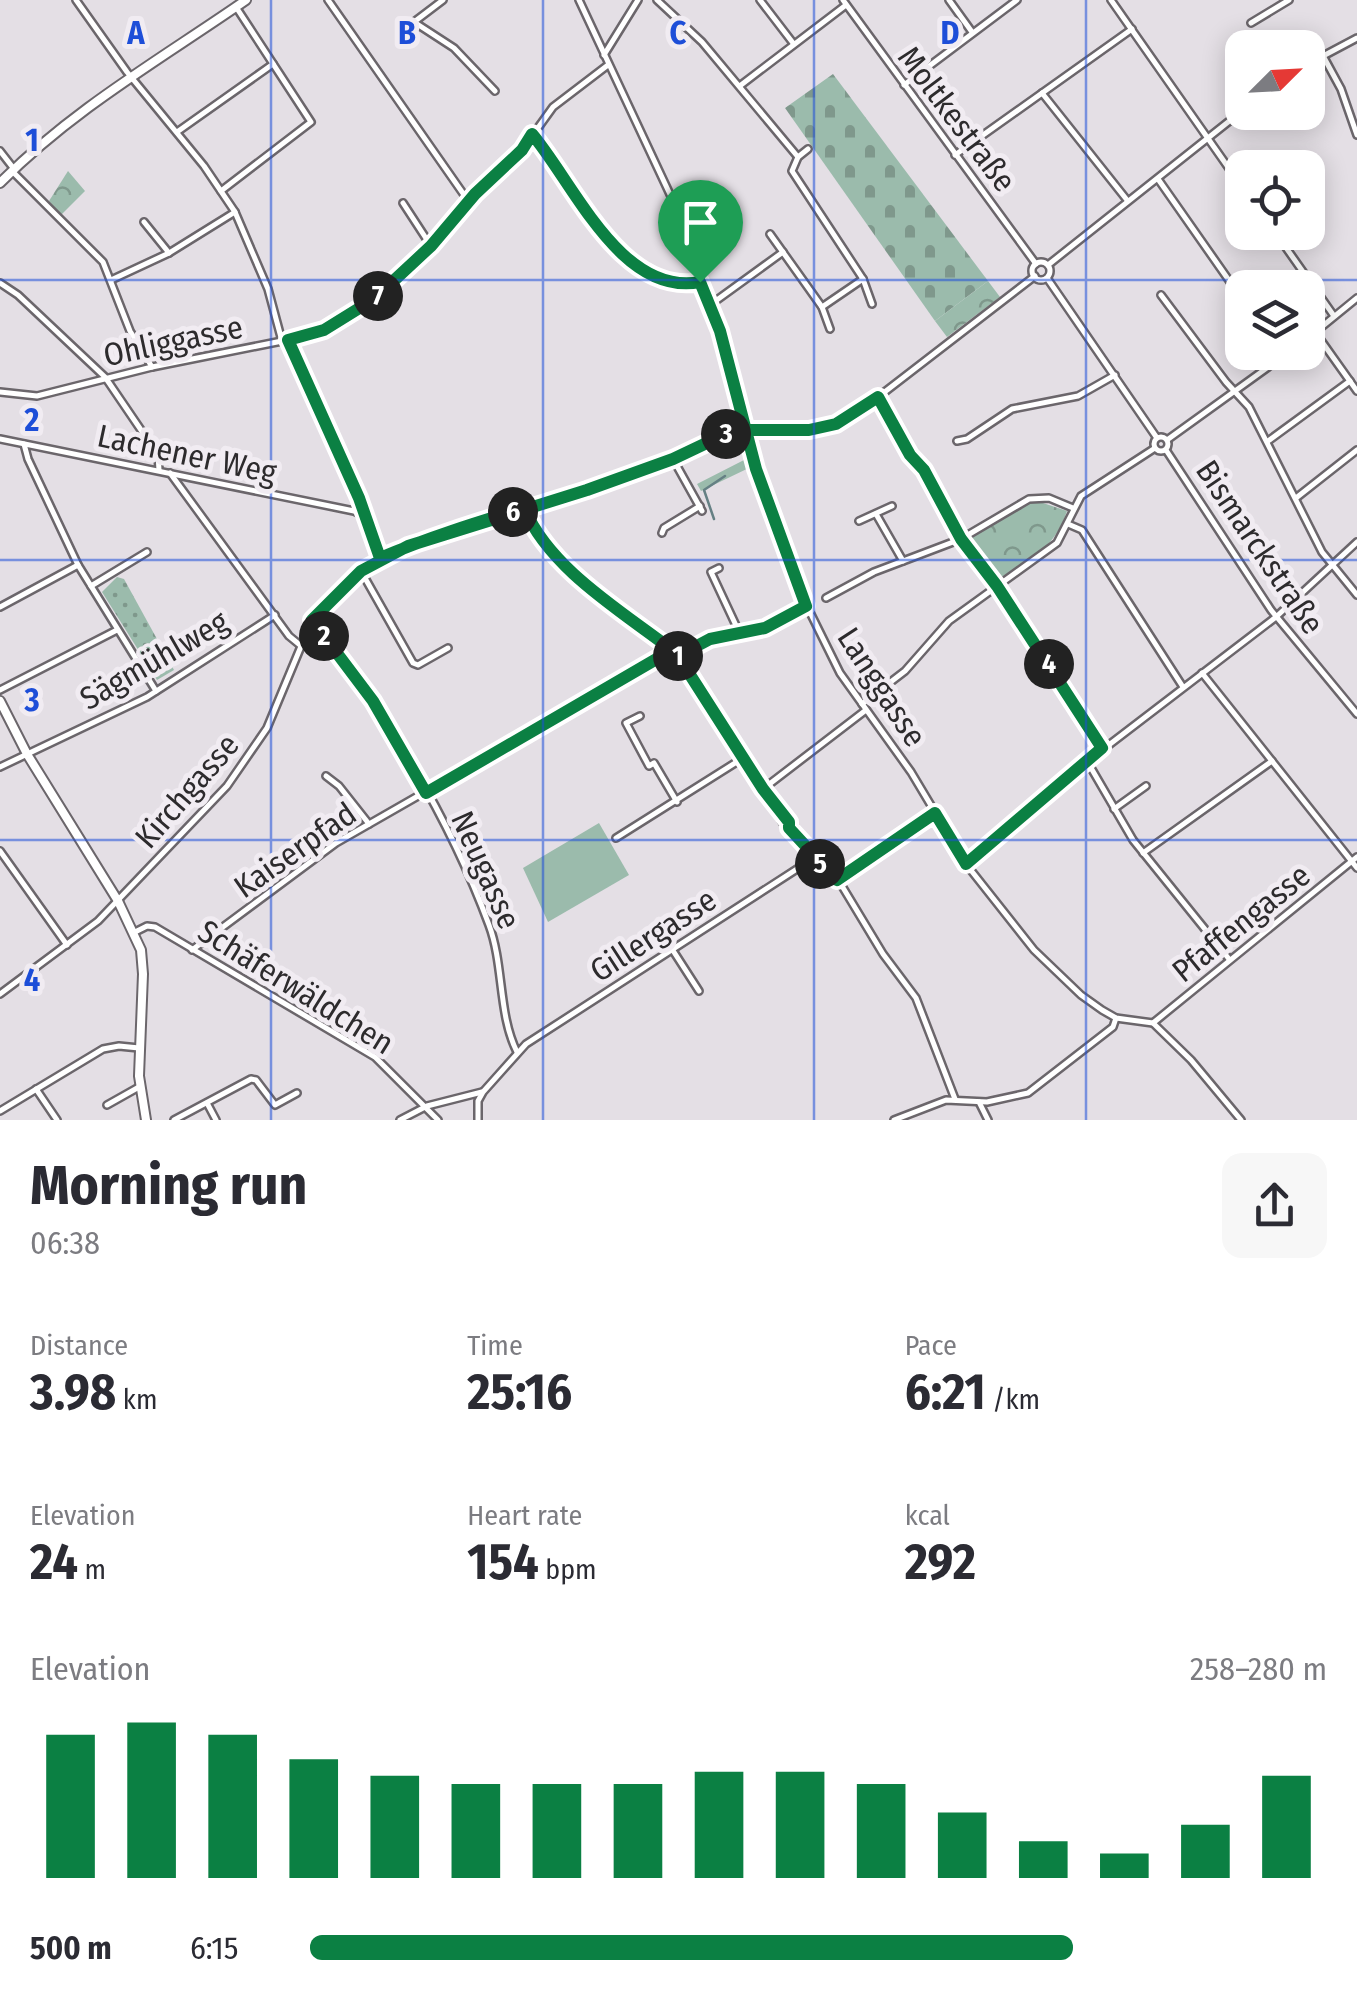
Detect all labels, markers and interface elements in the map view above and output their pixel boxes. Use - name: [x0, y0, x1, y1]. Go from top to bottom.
- text: A: [126, 14, 145, 52]
- text: B: [398, 14, 416, 52]
- text: C: [670, 14, 687, 52]
- text: D: [940, 14, 960, 52]
- north arrow: [1225, 30, 1325, 130]
- map controls: [1225, 30, 1325, 370]
- street label: Moltkestraße: [890, 39, 1024, 199]
- text: 1: [25, 121, 39, 159]
- button: locate: [1225, 150, 1325, 250]
- pin: [658, 180, 743, 283]
- icon: arrive: [673, 195, 728, 250]
- button: layers: [1225, 270, 1325, 370]
- pin: 7: [353, 271, 403, 321]
- text: 7: [372, 279, 384, 312]
- street label: Ohliggasse: [100, 308, 246, 374]
- text: 2: [24, 401, 40, 439]
- pin: 3: [701, 409, 751, 459]
- street label: Lachener Weg: [94, 417, 280, 491]
- text: 3: [719, 417, 733, 450]
- street label: Bismarckstraße: [1188, 453, 1332, 641]
- pin: 6: [488, 487, 538, 537]
- text: 6: [506, 495, 520, 528]
- street label: Sägmühlweg: [73, 602, 235, 718]
- pin: 2: [299, 611, 349, 661]
- text: 2: [318, 619, 330, 652]
- street label: Langgasse: [830, 620, 934, 754]
- pin: 1: [653, 631, 703, 681]
- text: 1: [672, 639, 684, 672]
- pin: 4: [1024, 639, 1074, 689]
- text: 4: [1042, 647, 1056, 680]
- text: 3: [23, 681, 40, 719]
- street label: Kirchgasse: [127, 726, 247, 856]
- street label: Kaiserpfad: [227, 794, 363, 906]
- street label: Neugasse: [443, 805, 529, 935]
- pin: 5: [795, 839, 845, 889]
- text: 5: [813, 847, 827, 880]
- street label: Pfaffengasse: [1165, 856, 1317, 990]
- street label: Gillergasse: [583, 880, 723, 990]
- street label: Schäferwäldchen: [191, 912, 401, 1062]
- text: 4: [24, 961, 40, 999]
- text: Morning run: [30, 1153, 307, 1219]
- button: share: [1222, 1153, 1327, 1258]
- text: 06:38: [30, 1224, 100, 1262]
- text: Distance: [30, 1329, 128, 1362]
- text: Time: [467, 1329, 523, 1362]
- text: Pace: [905, 1329, 957, 1362]
- text: 3.98: [30, 1362, 116, 1422]
- text: 25:16: [467, 1362, 572, 1422]
- text: 6:21: [905, 1362, 986, 1422]
- text: km: [116, 1383, 157, 1416]
- text: /km: [986, 1383, 1040, 1416]
- text: Elevation: [30, 1499, 135, 1532]
- text: Heart rate: [467, 1499, 582, 1532]
- text: kcal: [905, 1499, 950, 1532]
- text: 24: [30, 1532, 78, 1592]
- text: 154: [467, 1532, 539, 1592]
- text: 292: [905, 1532, 976, 1592]
- text: m: [78, 1553, 106, 1586]
- text: bpm: [539, 1553, 597, 1586]
- text: Elevation: [30, 1650, 150, 1688]
- text: 258–280 m: [1190, 1650, 1327, 1688]
- text: 500 m: [30, 1929, 112, 1967]
- text: 6:15: [190, 1929, 239, 1967]

